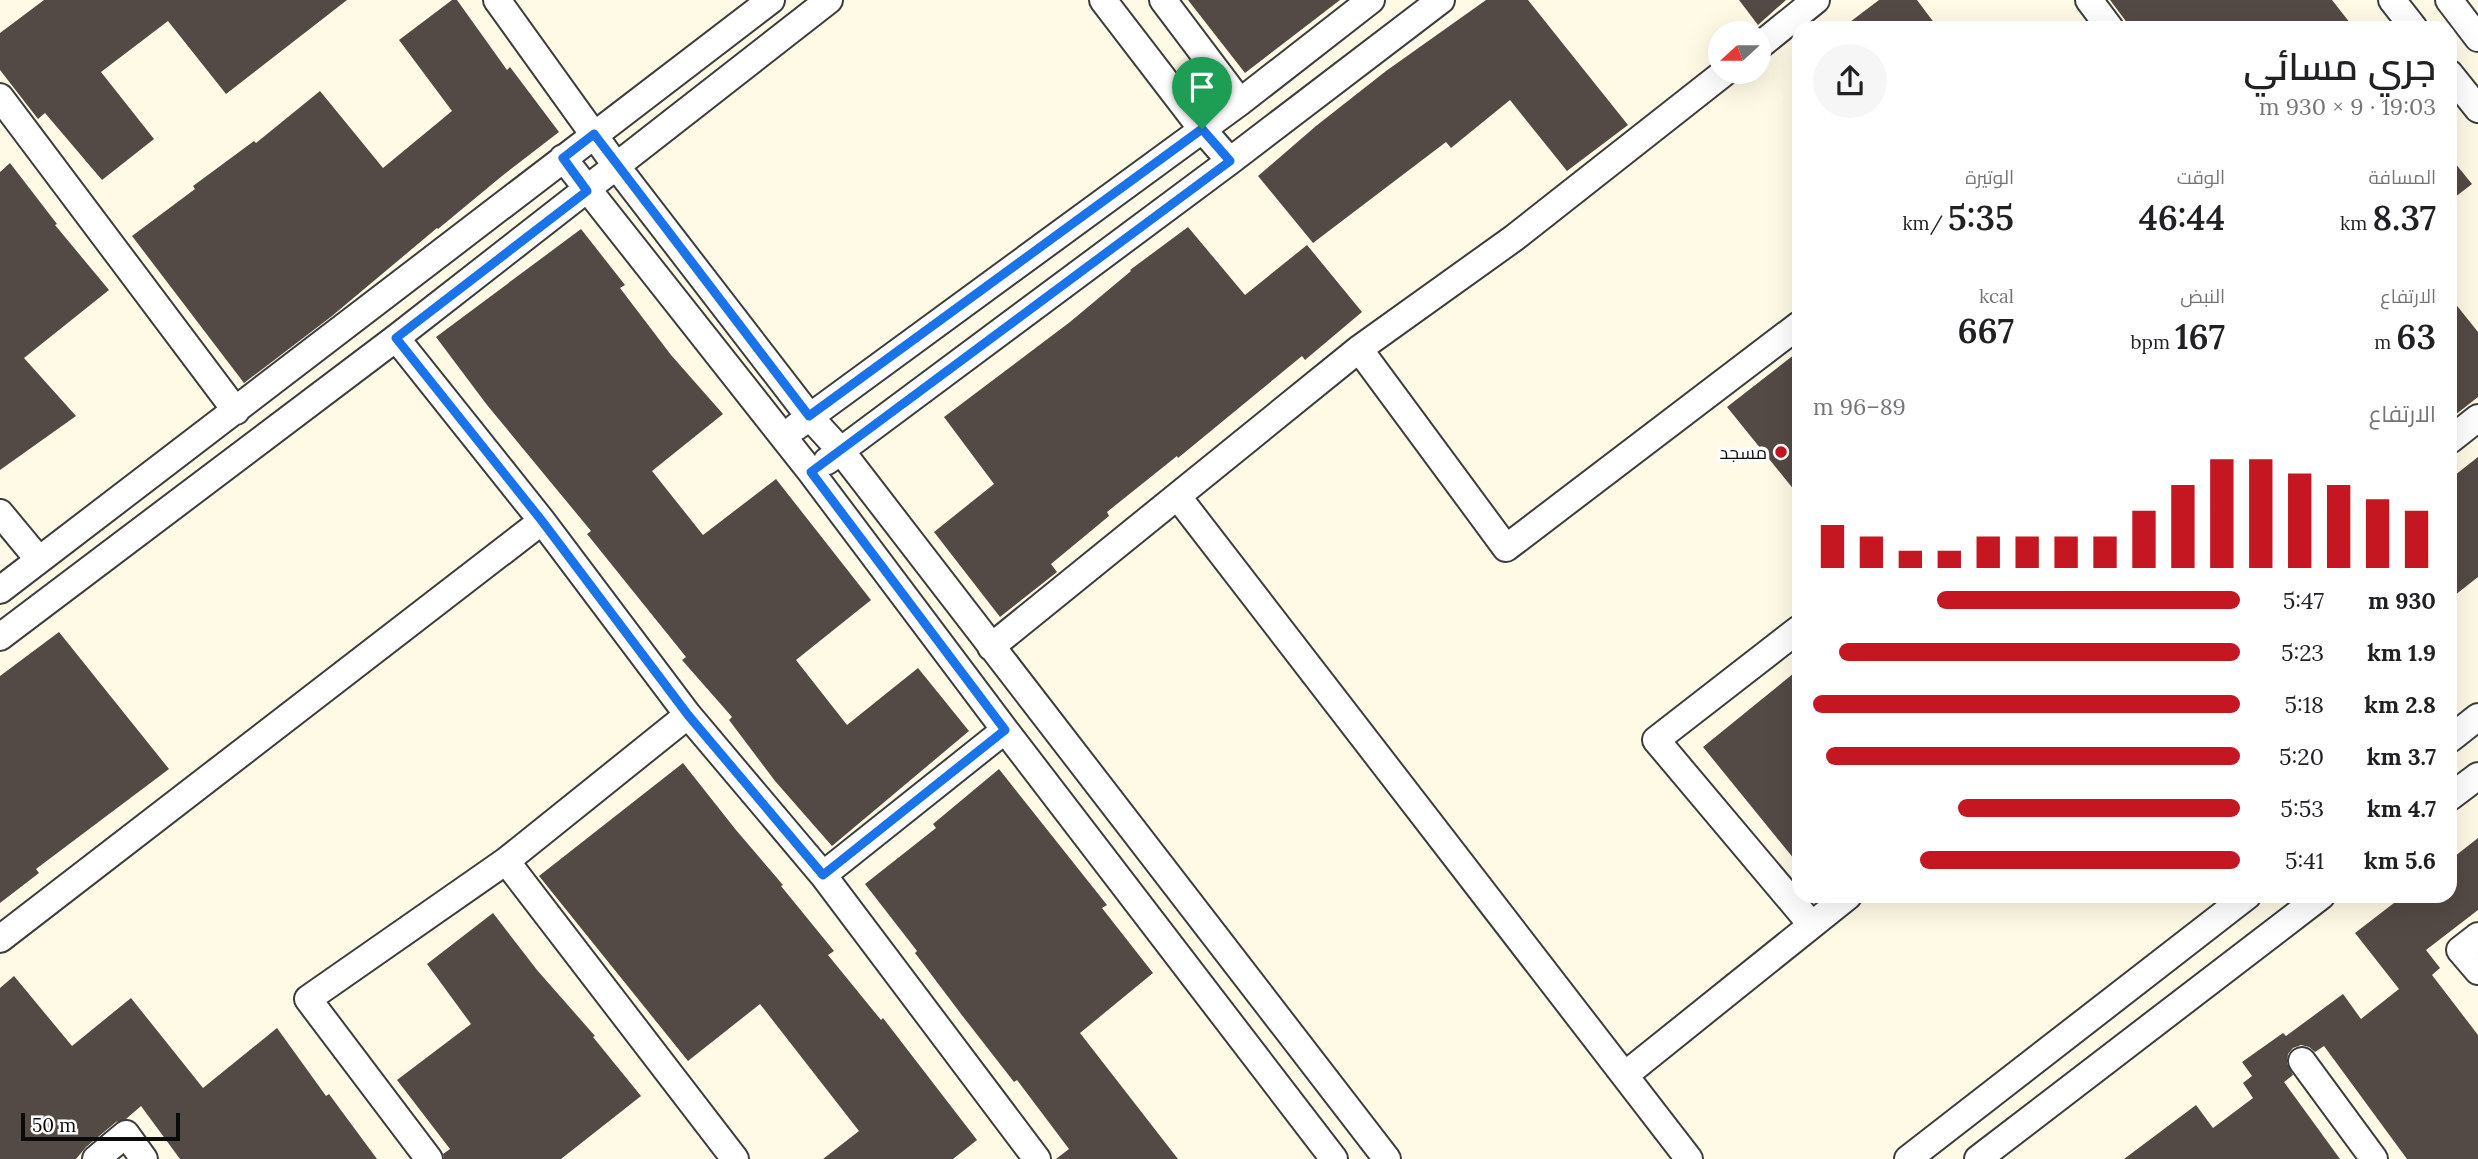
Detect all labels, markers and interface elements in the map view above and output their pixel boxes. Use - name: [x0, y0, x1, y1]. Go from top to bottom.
- north arrow: [1708, 21, 1771, 84]
- map controls: [1708, 21, 1771, 84]
- text: جري مسائي: [2243, 42, 2436, 90]
- button: share: [1813, 44, 1887, 118]
- pin: [1172, 57, 1232, 129]
- icon: arrive: [1183, 68, 1221, 106]
- text: 19:03 · 9 × 930 m: [2259, 92, 2436, 121]
- text: الوتيرة: [1965, 165, 2014, 189]
- text: الوقت: [2177, 165, 2225, 189]
- text: المسافة: [2368, 165, 2436, 189]
- text: 5:35: [1948, 195, 2014, 240]
- text: 46:44: [2139, 195, 2225, 240]
- text: 8.37: [2372, 195, 2436, 240]
- text: /km: [1902, 211, 1948, 235]
- text: km: [2340, 211, 2372, 235]
- text: kcal: [1979, 284, 2014, 308]
- text: النبض: [2180, 284, 2225, 308]
- text: الارتفاع: [2380, 284, 2436, 308]
- text: 667: [1957, 308, 2014, 353]
- text: 167: [2175, 314, 2225, 359]
- text: 63: [2396, 314, 2436, 359]
- text: bpm: [2131, 330, 2175, 354]
- text: m: [2374, 330, 2396, 354]
- text: 89–96 m: [1813, 392, 1906, 421]
- text: الارتفاع: [2369, 399, 2436, 428]
- place label: مسجد: [1719, 441, 1767, 464]
- marker: مسجد: [1773, 444, 1789, 460]
- text: 5:47: [2283, 586, 2324, 615]
- text: 930 m: [2368, 586, 2436, 615]
- text: 5:23: [2281, 638, 2324, 667]
- text: 1.9 km: [2367, 638, 2436, 667]
- text: 5:18: [2284, 690, 2324, 719]
- text: 2.8 km: [2364, 690, 2436, 719]
- text: 5:20: [2279, 742, 2324, 771]
- text: 3.7 km: [2367, 742, 2436, 771]
- text: 5:53: [2280, 794, 2324, 823]
- text: 4.7 km: [2367, 794, 2436, 823]
- text: 5:41: [2285, 846, 2324, 875]
- text: 5.6 km: [2364, 846, 2436, 875]
- scale bar: [21, 1110, 180, 1142]
- text: 50 m: [32, 1113, 76, 1137]

